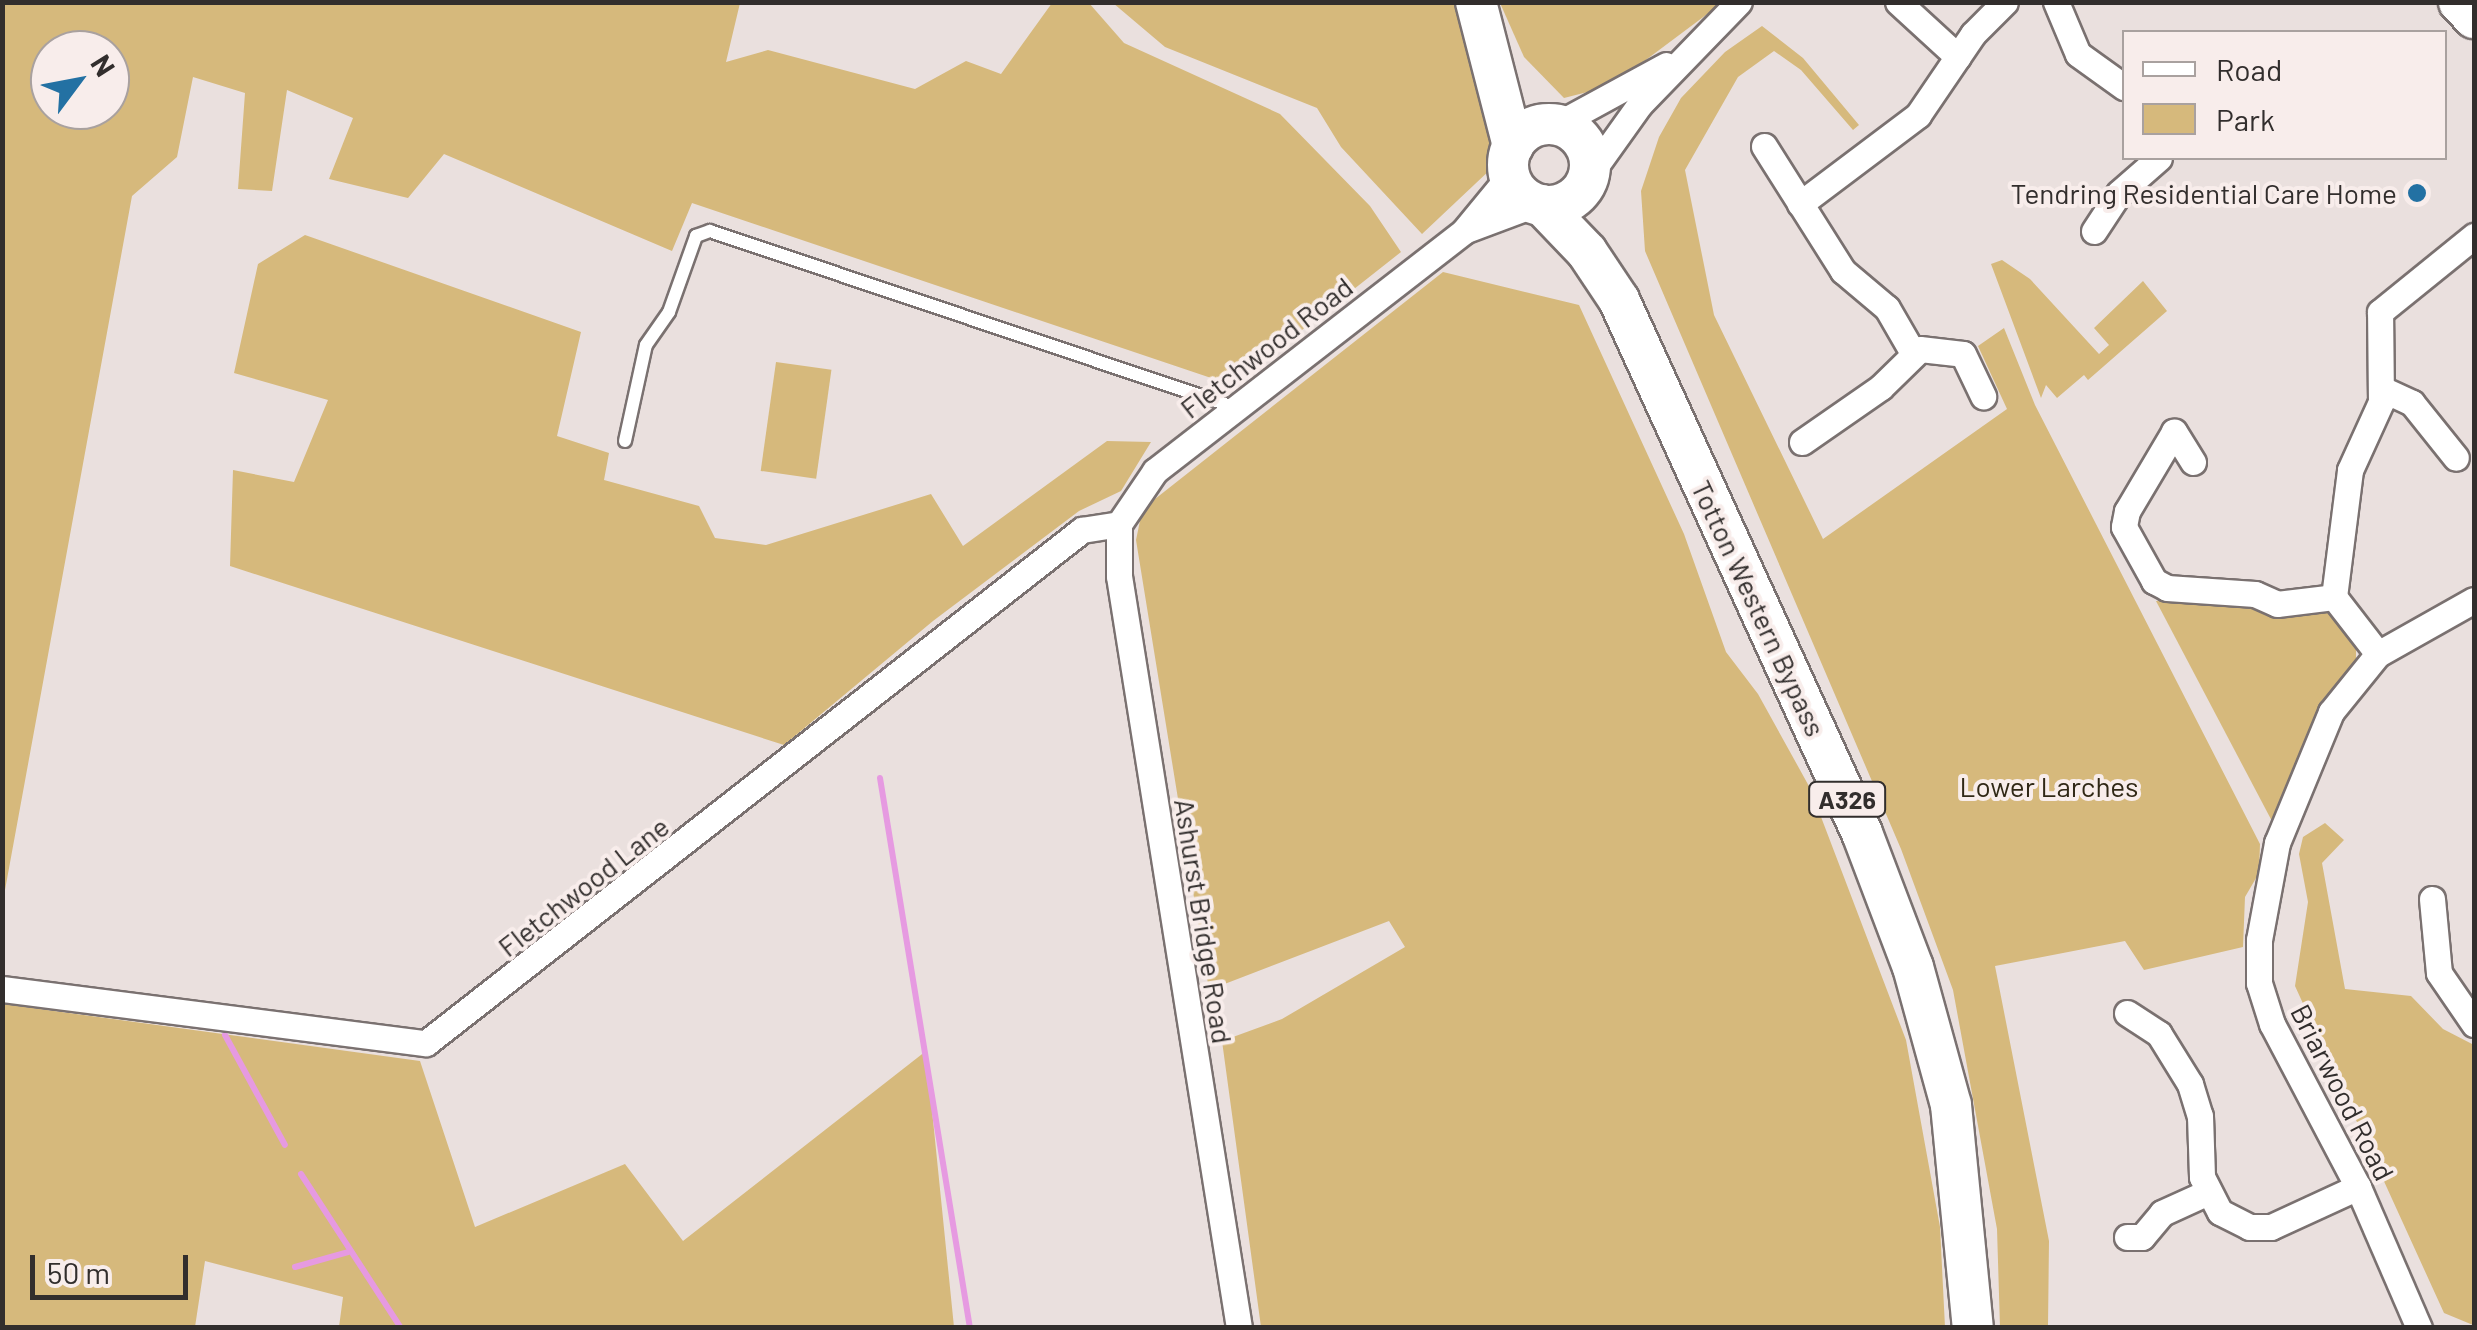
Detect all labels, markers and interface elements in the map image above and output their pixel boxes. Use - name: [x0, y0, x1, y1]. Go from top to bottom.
- north arrow: [30, 30, 130, 130]
- legend: [2122, 30, 2447, 160]
- text: N: [84, 48, 123, 82]
- text: Road: [2216, 51, 2282, 87]
- text: Park: [2216, 101, 2275, 137]
- place label: Tendring Residential Care Home: [2010, 176, 2397, 210]
- marker: Tendring Residential Care Home: [2406, 182, 2428, 204]
- street label: Fletchwood Road: [1173, 269, 1359, 425]
- street label: Totton Western Bypass: [1685, 475, 1833, 741]
- park label: Lower Larches: [1960, 769, 2138, 803]
- road number: A326: [1807, 779, 1887, 819]
- street label: Ashurst Bridge Road: [1168, 796, 1240, 1046]
- street label: Fletchwood Lane: [491, 809, 675, 963]
- street label: Briarwood Road: [2284, 998, 2402, 1186]
- scale bar: [35, 1235, 192, 1297]
- text: 50 m: [47, 1254, 110, 1290]

